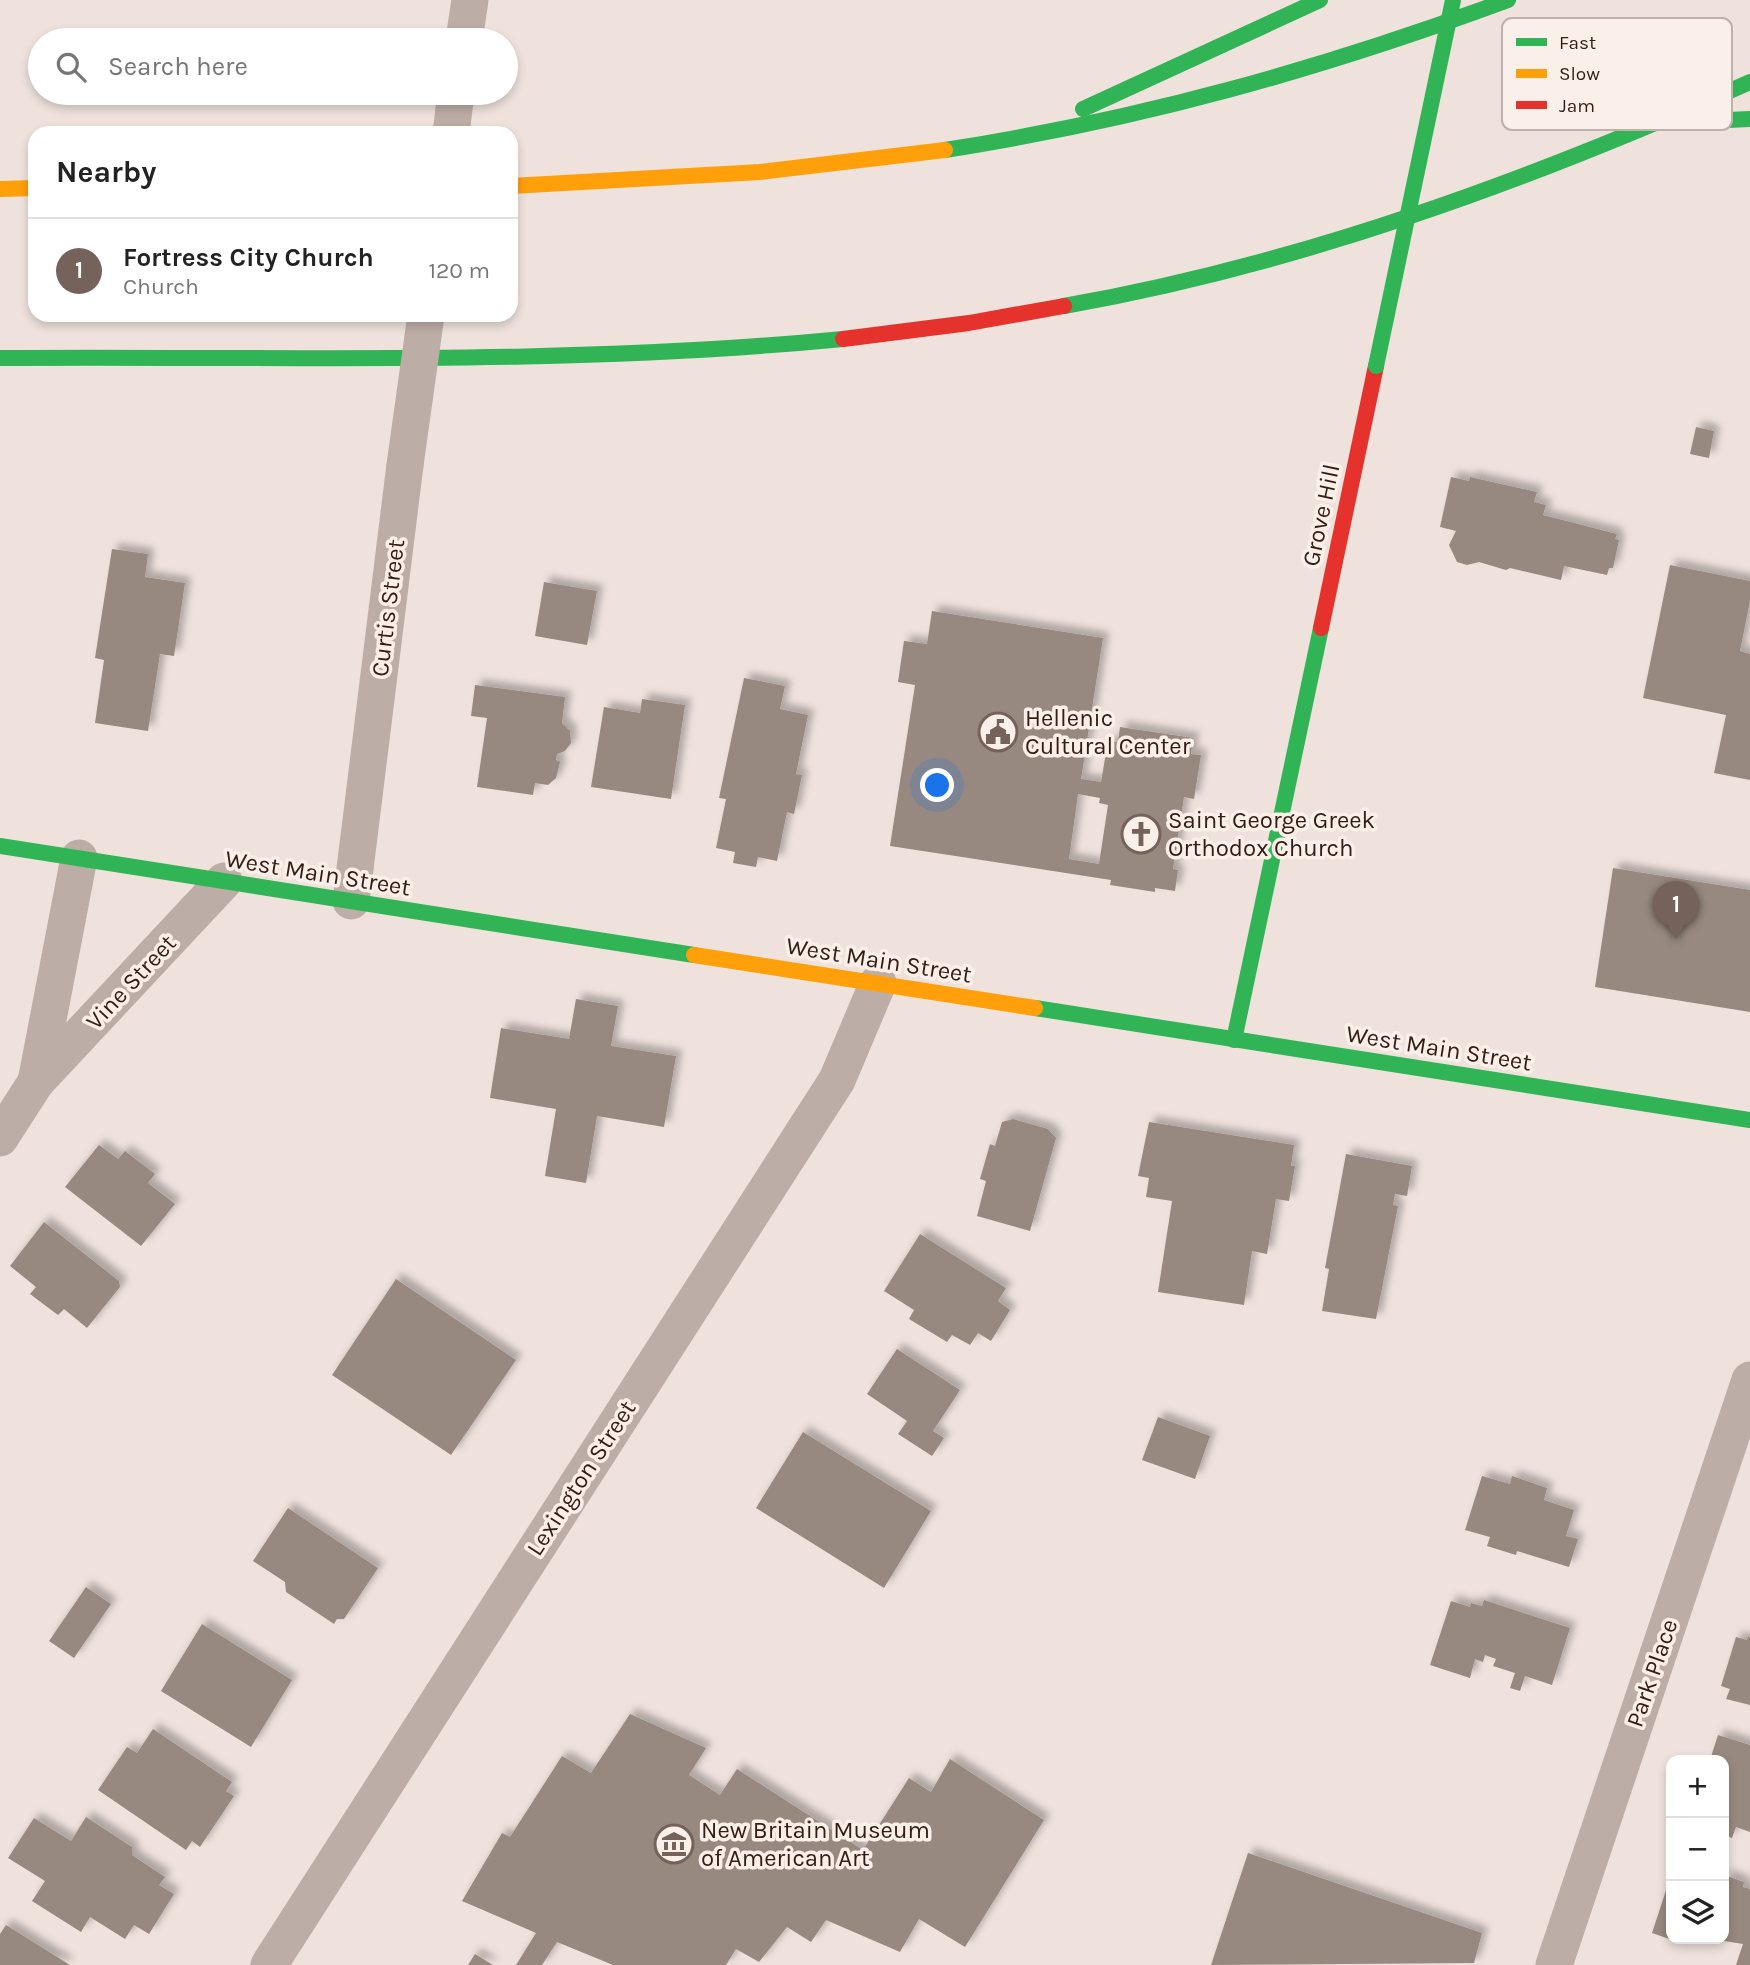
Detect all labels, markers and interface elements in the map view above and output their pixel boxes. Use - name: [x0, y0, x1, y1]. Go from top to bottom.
- legend: [1502, 18, 1732, 130]
- search box: [28, 28, 518, 105]
- text: Fast: [1559, 32, 1596, 54]
- icon: search: [52, 48, 90, 86]
- text: Search here: [108, 51, 248, 82]
- text: Slow: [1559, 63, 1600, 85]
- text: Jam: [1559, 95, 1595, 117]
- text: Nearby: [56, 154, 156, 190]
- text: Fortress City Church: [123, 242, 374, 273]
- text: 1: [75, 257, 83, 284]
- text: 120 m: [428, 257, 490, 284]
- text: Church: [123, 273, 199, 300]
- street label: Grove Hill: [1296, 461, 1346, 569]
- street label: Curtis Street: [366, 538, 410, 678]
- place label: Hellenic Cultural Center: [1025, 704, 1191, 760]
- public building icon: Hellenic Cultural Center: [977, 711, 1019, 753]
- your location: [920, 768, 954, 802]
- place label: Saint George Greek Orthodox Church: [1168, 806, 1375, 862]
- church icon: Saint George Greek Orthodox Church: [1120, 813, 1162, 855]
- street label: West Main Street: [223, 845, 413, 901]
- pin: 1: [1653, 881, 1699, 939]
- street label: Vine Street: [80, 929, 182, 1035]
- street label: West Main Street: [784, 932, 974, 988]
- street label: West Main Street: [1344, 1020, 1534, 1076]
- street label: Lexington Street: [520, 1395, 642, 1561]
- street label: Park Place: [1620, 1615, 1684, 1731]
- map controls: [1666, 1755, 1729, 1944]
- button: +: [1666, 1755, 1729, 1818]
- place label: New Britain Museum of American Art: [701, 1816, 930, 1872]
- button: −: [1666, 1818, 1729, 1881]
- museum icon: New Britain Museum of American Art: [653, 1823, 695, 1865]
- button: layers: [1666, 1881, 1729, 1944]

